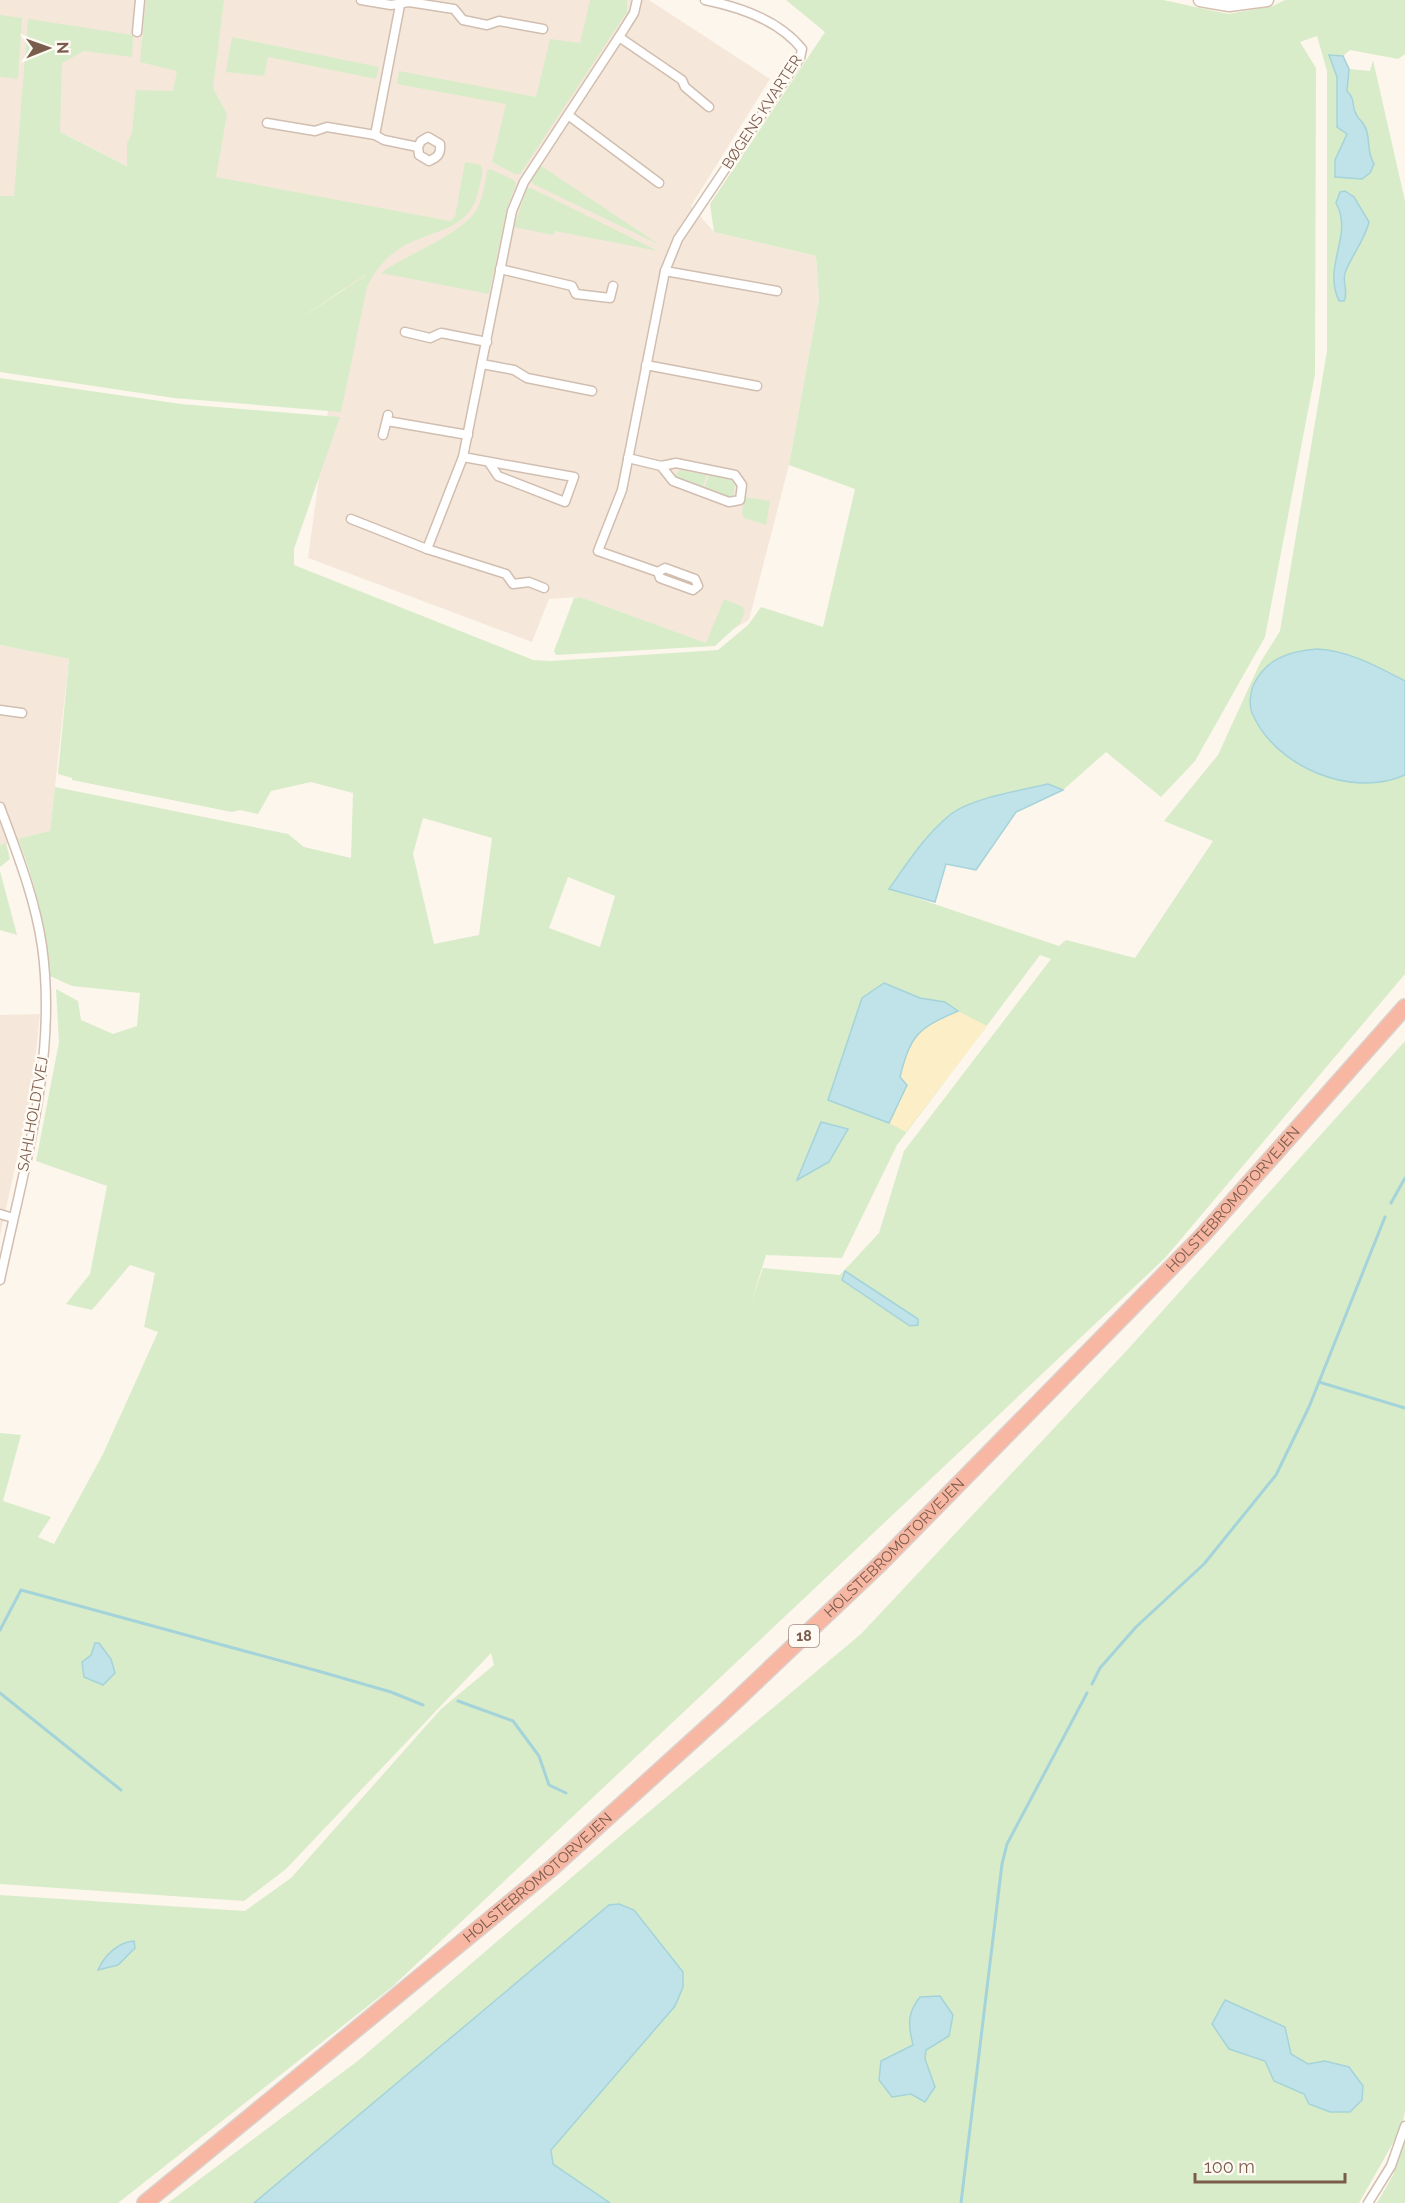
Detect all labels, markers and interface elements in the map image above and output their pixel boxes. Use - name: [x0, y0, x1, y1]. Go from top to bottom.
- north arrow: [18, 18, 78, 78]
- text: N: [53, 41, 72, 54]
- street label: BØGENS KVARTER: [718, 51, 806, 172]
- street label: SAHLHOLDTVEJ: [14, 1055, 52, 1173]
- street label: HOLSTEBROMOTORVEJEN: [1162, 1123, 1304, 1276]
- street label: HOLSTEBROMOTORVEJEN: [820, 1474, 968, 1621]
- road number: 18: [789, 1625, 819, 1647]
- street label: HOLSTEBROMOTORVEJEN: [460, 1809, 616, 1946]
- scale bar: [1195, 2146, 1345, 2184]
- text: 100 m: [1204, 2156, 1255, 2177]

